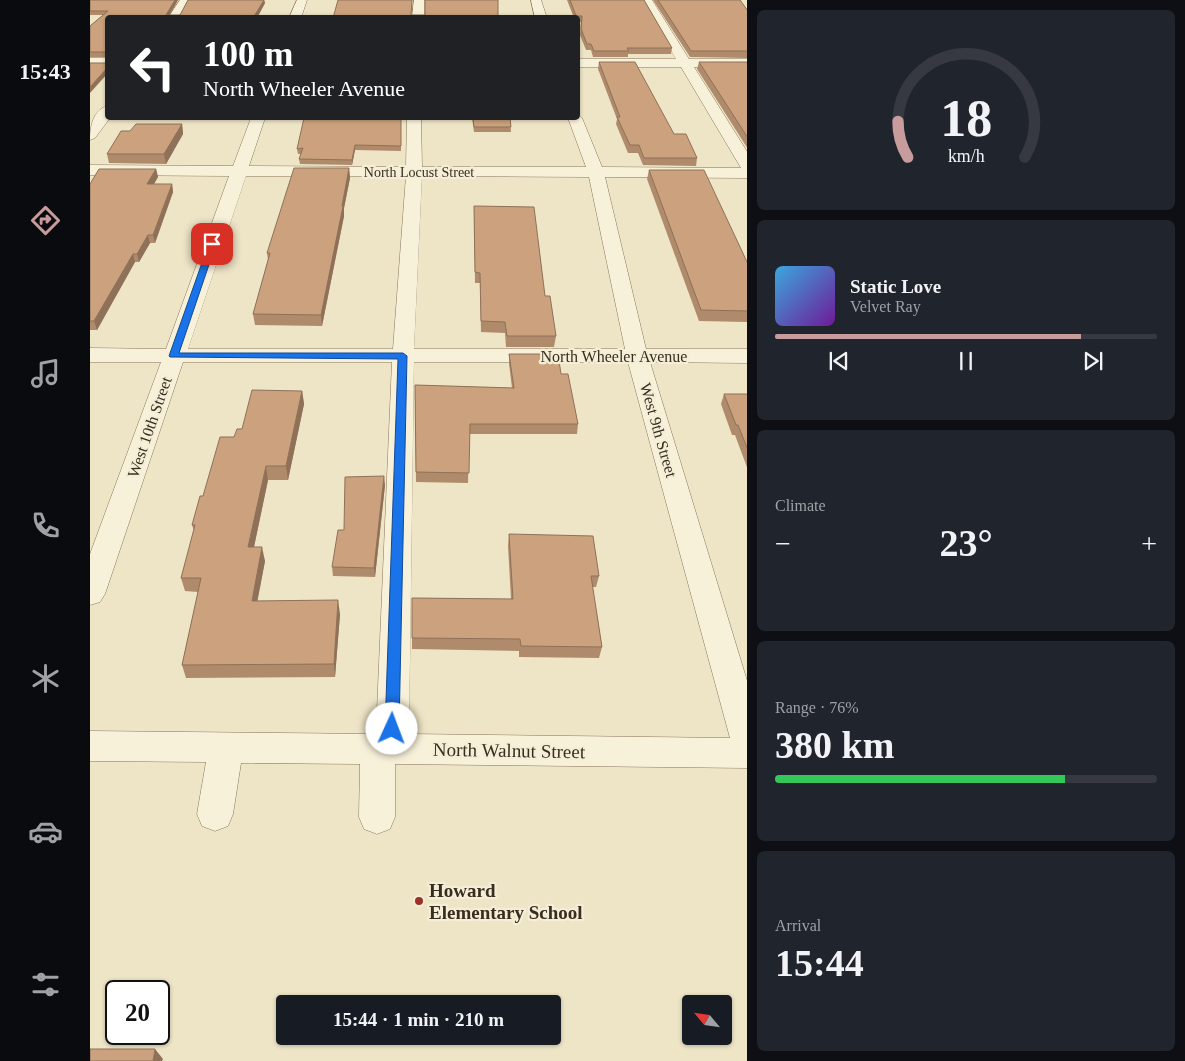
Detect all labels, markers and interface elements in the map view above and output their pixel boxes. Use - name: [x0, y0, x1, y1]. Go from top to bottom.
- icon: left: [120, 35, 185, 100]
- text: 100 m: [203, 35, 293, 74]
- text: 15:43: [19, 59, 71, 84]
- text: North Wheeler Avenue: [203, 76, 405, 101]
- text: 18: [940, 90, 992, 147]
- text: km/h: [948, 146, 984, 166]
- street label: North Locust Street: [364, 165, 474, 180]
- icon: directions: [28, 203, 63, 238]
- pin: [191, 223, 233, 265]
- icon: arrive: [198, 230, 226, 258]
- text: Static Love: [850, 276, 941, 297]
- text: Velvet Ray: [850, 298, 921, 315]
- icon: previous: [825, 347, 853, 375]
- icon: pause: [952, 347, 980, 375]
- icon: next: [1079, 347, 1107, 375]
- street label: North Wheeler Avenue: [541, 348, 687, 365]
- icon: music: [28, 356, 63, 391]
- street label: West 10th Street: [124, 374, 175, 480]
- street label: West 9th Street: [637, 381, 680, 480]
- text: Climate: [775, 497, 826, 514]
- icon: phone: [28, 508, 63, 543]
- text: 23°: [939, 522, 993, 564]
- text: −: [775, 528, 791, 559]
- text: +: [1141, 528, 1157, 559]
- icon: climate: [28, 661, 63, 696]
- text: Range · 76%: [775, 699, 859, 716]
- position arrow: [365, 702, 417, 754]
- text: 380 km: [775, 724, 894, 766]
- street label: North Walnut Street: [433, 739, 586, 762]
- icon: car: [28, 814, 63, 849]
- place label: Howard Elementary School: [429, 880, 583, 923]
- marker: Howard Elementary School: [413, 895, 425, 907]
- text: Arrival: [775, 917, 821, 934]
- text: 15:44: [775, 942, 864, 984]
- icon: filters: [28, 967, 63, 1002]
- speed limit sign: 20: [105, 980, 170, 1045]
- north arrow: [682, 995, 732, 1045]
- map controls: [682, 995, 732, 1045]
- text: 15:44 · 1 min · 210 m: [333, 1009, 504, 1030]

